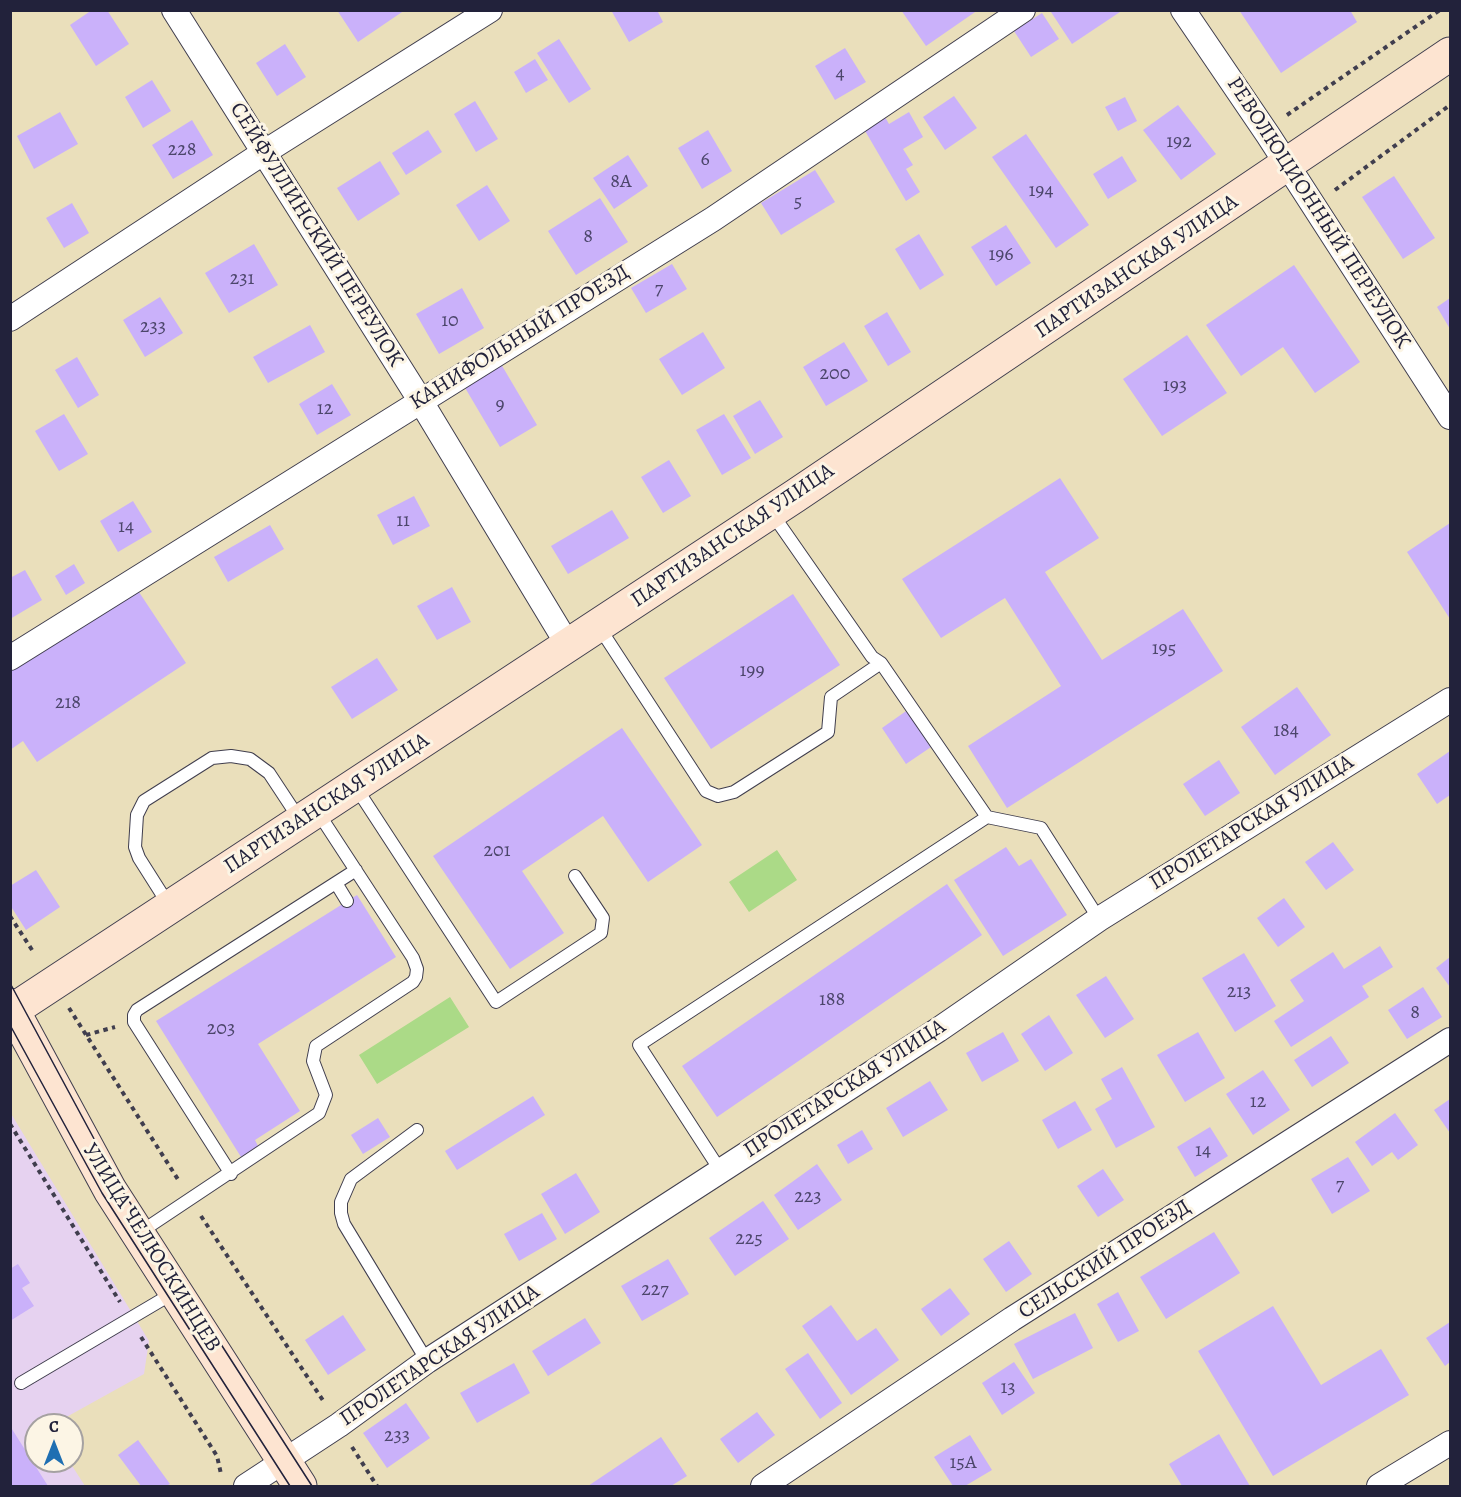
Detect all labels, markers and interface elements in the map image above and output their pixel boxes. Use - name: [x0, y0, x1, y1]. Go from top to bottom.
- house number: 4: [835, 62, 845, 86]
- street label: РЕВОЛЮЦИОННЫЙ ПЕРЕУЛОК: [1220, 72, 1416, 354]
- street label: СЕЙФУЛЛИНСКИЙ ПЕРЕУЛОК: [223, 98, 409, 372]
- house number: 192: [1166, 130, 1192, 154]
- house number: 228: [168, 138, 196, 162]
- house number: 6: [700, 148, 710, 172]
- house number: 8А: [610, 170, 632, 194]
- house number: 194: [1029, 179, 1053, 203]
- street label: ПАРТИЗАНСКАЯ УЛИЦА: [1030, 189, 1244, 345]
- house number: 5: [794, 190, 802, 214]
- house number: 8: [583, 225, 593, 249]
- house number: 196: [988, 243, 1014, 267]
- street label: КАНИФОЛЬНЫЙ ПРОЕЗД: [405, 260, 635, 416]
- house number: 231: [230, 267, 254, 291]
- house number: 7: [655, 277, 663, 301]
- house number: 10: [441, 309, 459, 333]
- house number: 233: [140, 315, 166, 339]
- house number: 200: [820, 362, 850, 386]
- house number: 193: [1163, 374, 1187, 398]
- house number: 9: [495, 393, 505, 417]
- house number: 12: [317, 397, 333, 421]
- street label: ПАРТИЗАНСКАЯ УЛИЦА: [626, 458, 840, 614]
- house number: 11: [396, 509, 410, 533]
- house number: 14: [118, 515, 134, 539]
- house number: 195: [1152, 637, 1176, 661]
- house number: 199: [739, 659, 765, 683]
- house number: 218: [55, 691, 81, 715]
- house number: 184: [1273, 719, 1299, 743]
- street label: ПАРТИЗАНСКАЯ УЛИЦА: [219, 728, 435, 880]
- street label: ПРОЛЕТАРСКАЯ УЛИЦА: [1145, 749, 1359, 897]
- house number: 201: [484, 839, 510, 863]
- house number: 213: [1227, 980, 1251, 1004]
- house number: 188: [819, 988, 845, 1012]
- house number: 8: [1410, 1001, 1420, 1025]
- street label: ПРОЛЕТАРСКАЯ УЛИЦА: [739, 1014, 951, 1164]
- house number: 203: [207, 1017, 235, 1041]
- house number: 12: [1250, 1090, 1266, 1114]
- street label: УЛИЦА ЧЕЛЮСКИНЦЕВ: [76, 1139, 226, 1357]
- house number: 14: [1195, 1139, 1211, 1163]
- house number: 7: [1336, 1173, 1344, 1197]
- house number: 223: [794, 1185, 822, 1209]
- street label: СЕЛЬСКИЙ ПРОЕЗД: [1014, 1194, 1196, 1326]
- house number: 225: [735, 1227, 763, 1251]
- house number: 227: [641, 1278, 669, 1302]
- street label: ПРОЛЕТАРСКАЯ УЛИЦА: [335, 1279, 545, 1433]
- house number: 13: [1000, 1376, 1016, 1400]
- north arrow: [24, 1413, 84, 1473]
- text: С: [49, 1416, 59, 1438]
- house number: 233: [384, 1424, 410, 1448]
- house number: 15А: [949, 1451, 977, 1475]

